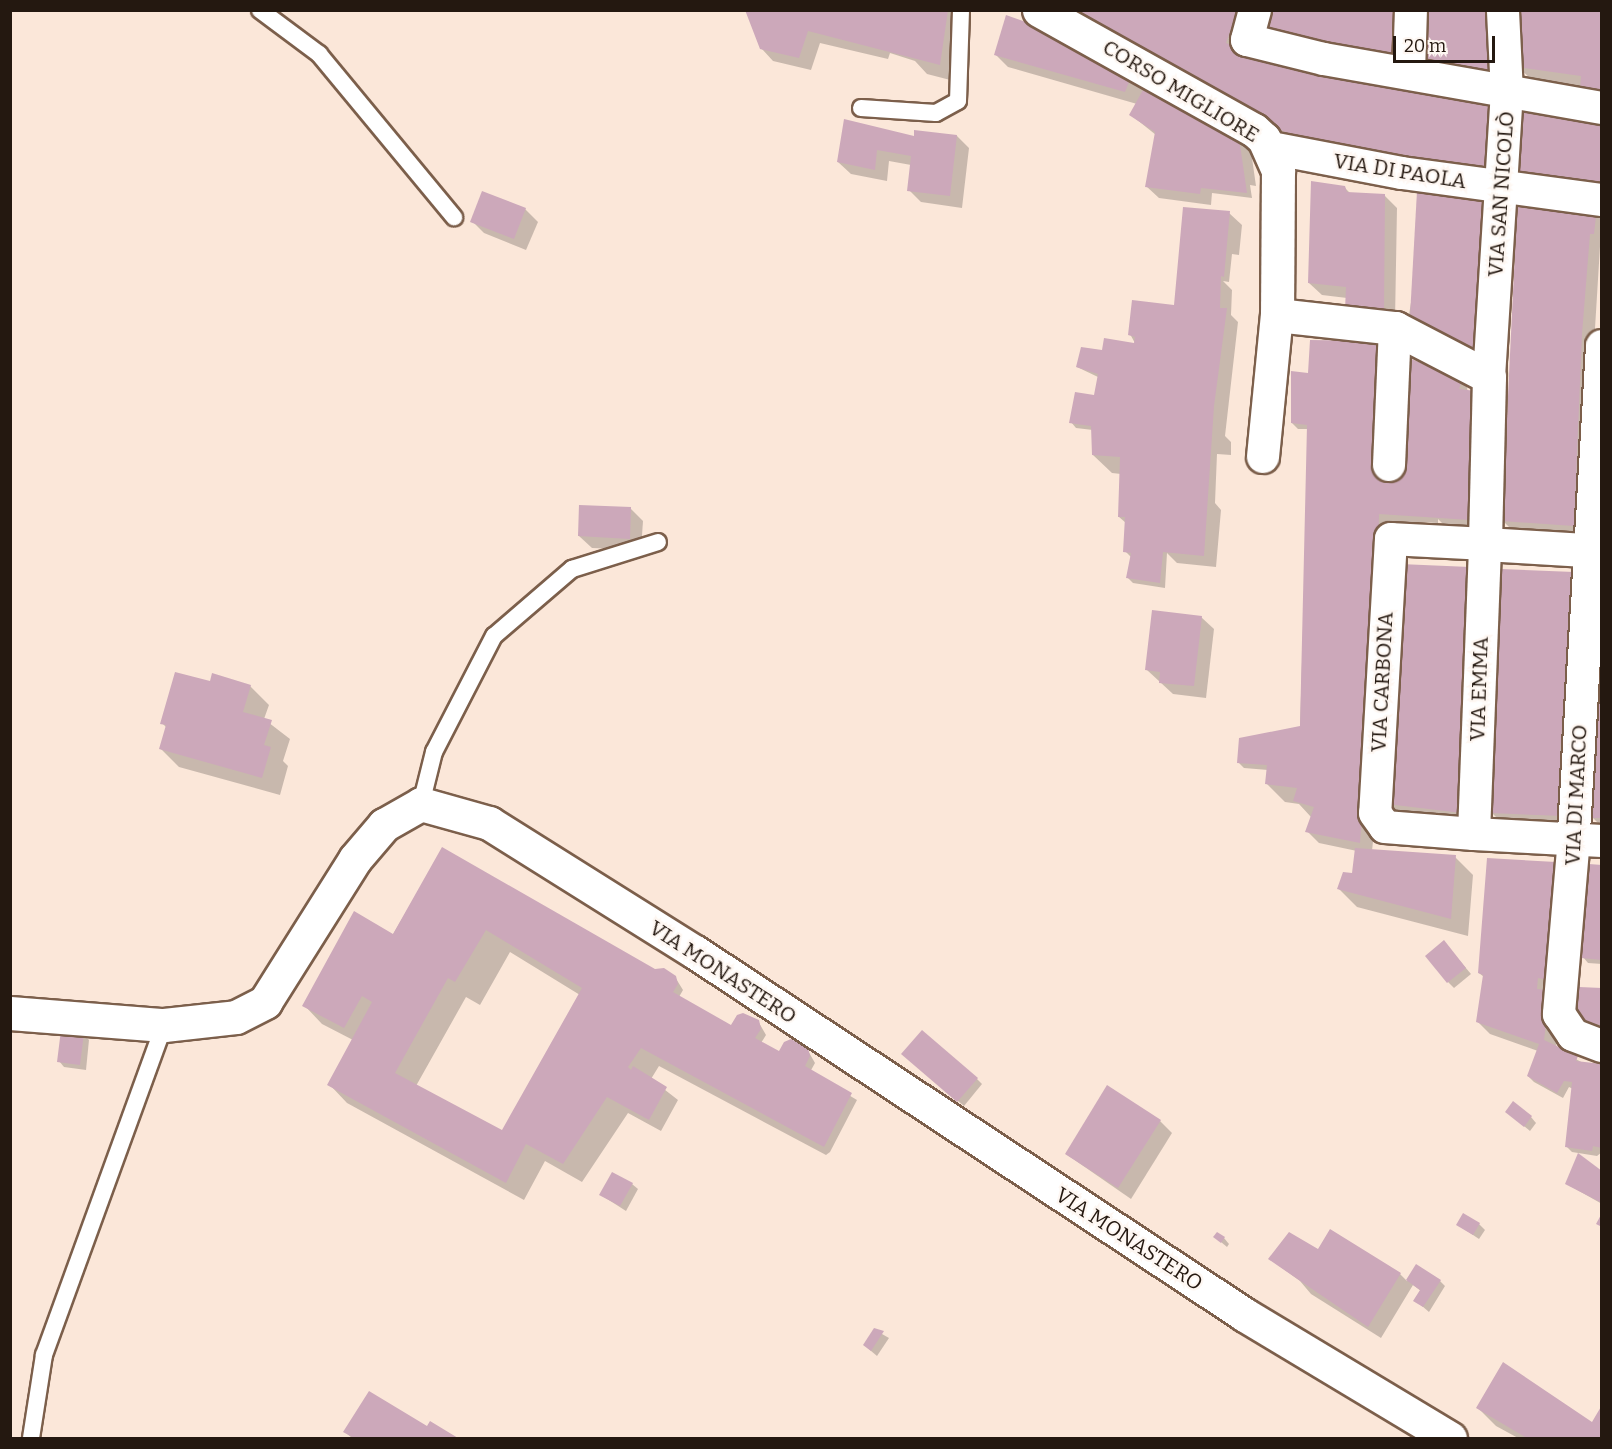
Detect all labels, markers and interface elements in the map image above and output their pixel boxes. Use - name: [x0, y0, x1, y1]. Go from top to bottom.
- scale bar: [1396, 24, 1498, 62]
- street label: CORSO MIGLIORE: [1098, 34, 1264, 148]
- text: 20 m: [1404, 35, 1446, 57]
- street label: VIA SAN NICOLÒ: [1483, 110, 1519, 278]
- street label: VIA DI PAOLA: [1332, 148, 1468, 194]
- street label: VIA CARBONA: [1366, 611, 1398, 753]
- street label: VIA EMMA: [1465, 636, 1493, 742]
- street label: VIA DI MARCO: [1560, 724, 1592, 866]
- street label: VIA MONASTERO: [645, 915, 801, 1029]
- street label: VIA MONASTERO: [1051, 1182, 1207, 1296]

